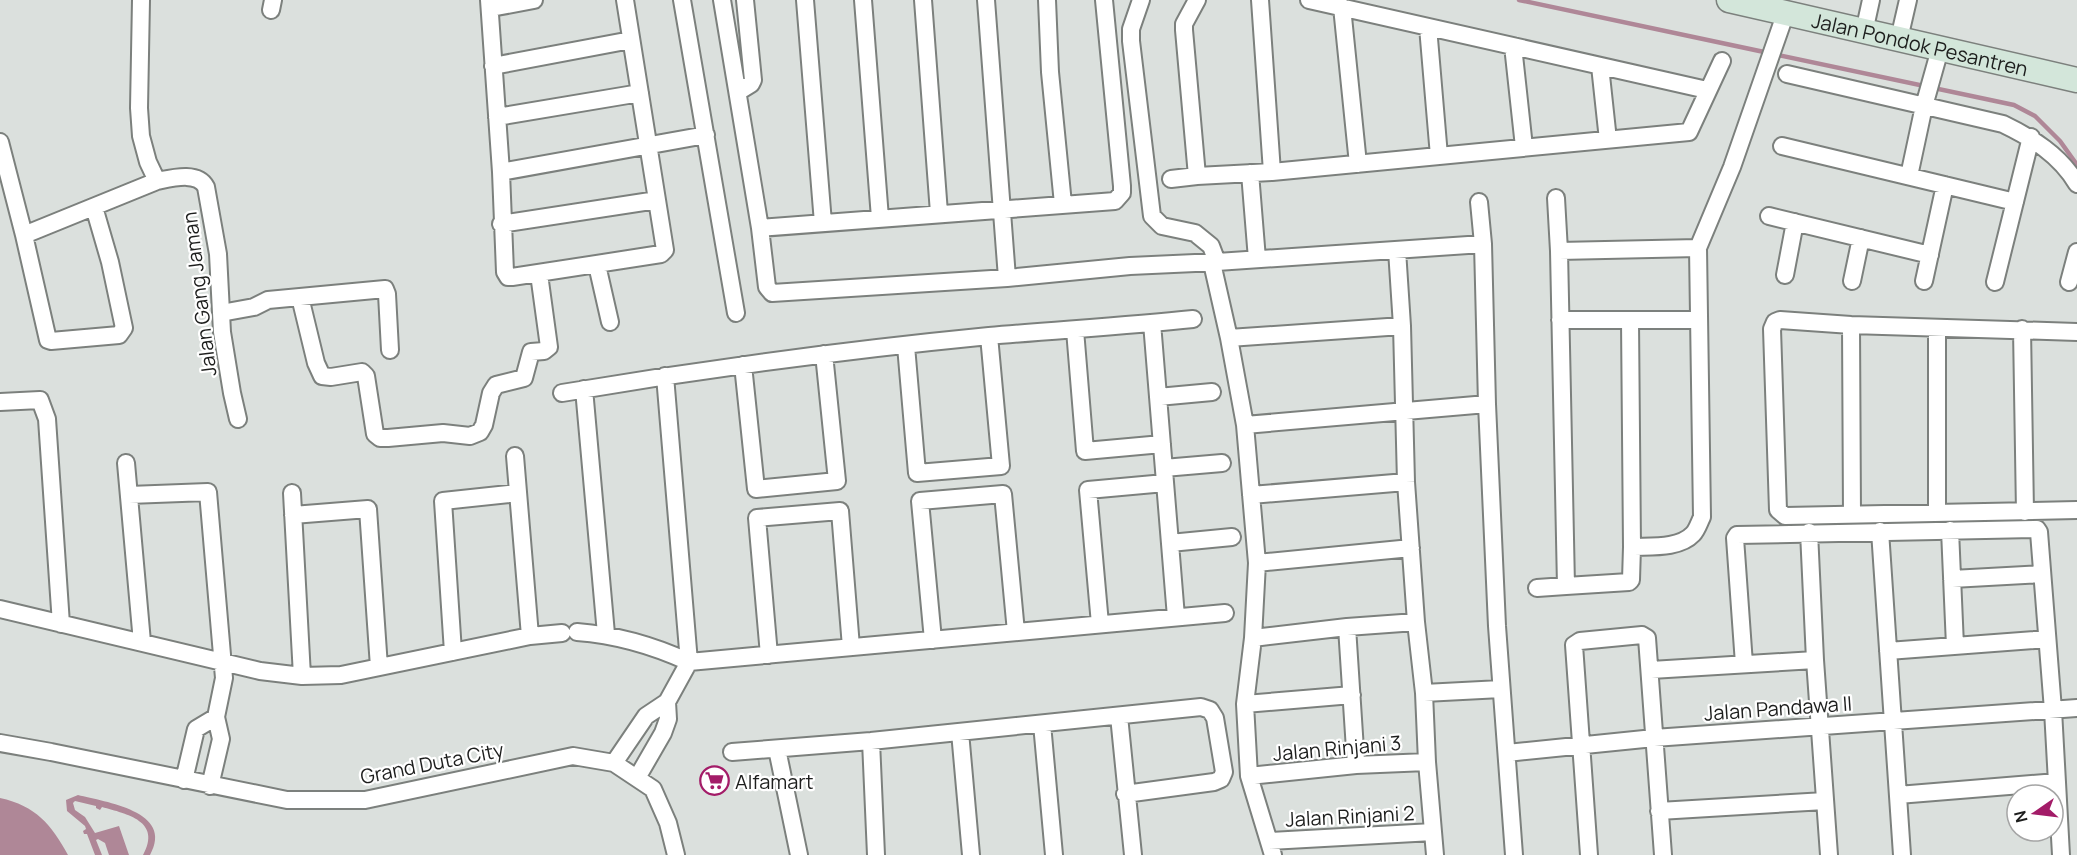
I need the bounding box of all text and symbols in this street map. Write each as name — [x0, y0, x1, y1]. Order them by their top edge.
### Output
street label: Jalan Pondok Pesantren — [1809, 6, 2031, 82]
street label: Jalan Gang Jaman — [176, 210, 222, 378]
street label: Jalan Pandawa II — [1703, 689, 1853, 727]
street label: Jalan Rinjani 3 — [1272, 729, 1402, 767]
street label: Grand Duta City — [358, 736, 506, 790]
supermarket icon: Alfamart — [698, 765, 730, 797]
place label: Alfamart — [735, 768, 814, 795]
north arrow — [2005, 783, 2065, 843]
street label: Jalan Rinjani 2 — [1285, 799, 1415, 833]
text: N — [2008, 808, 2033, 825]

